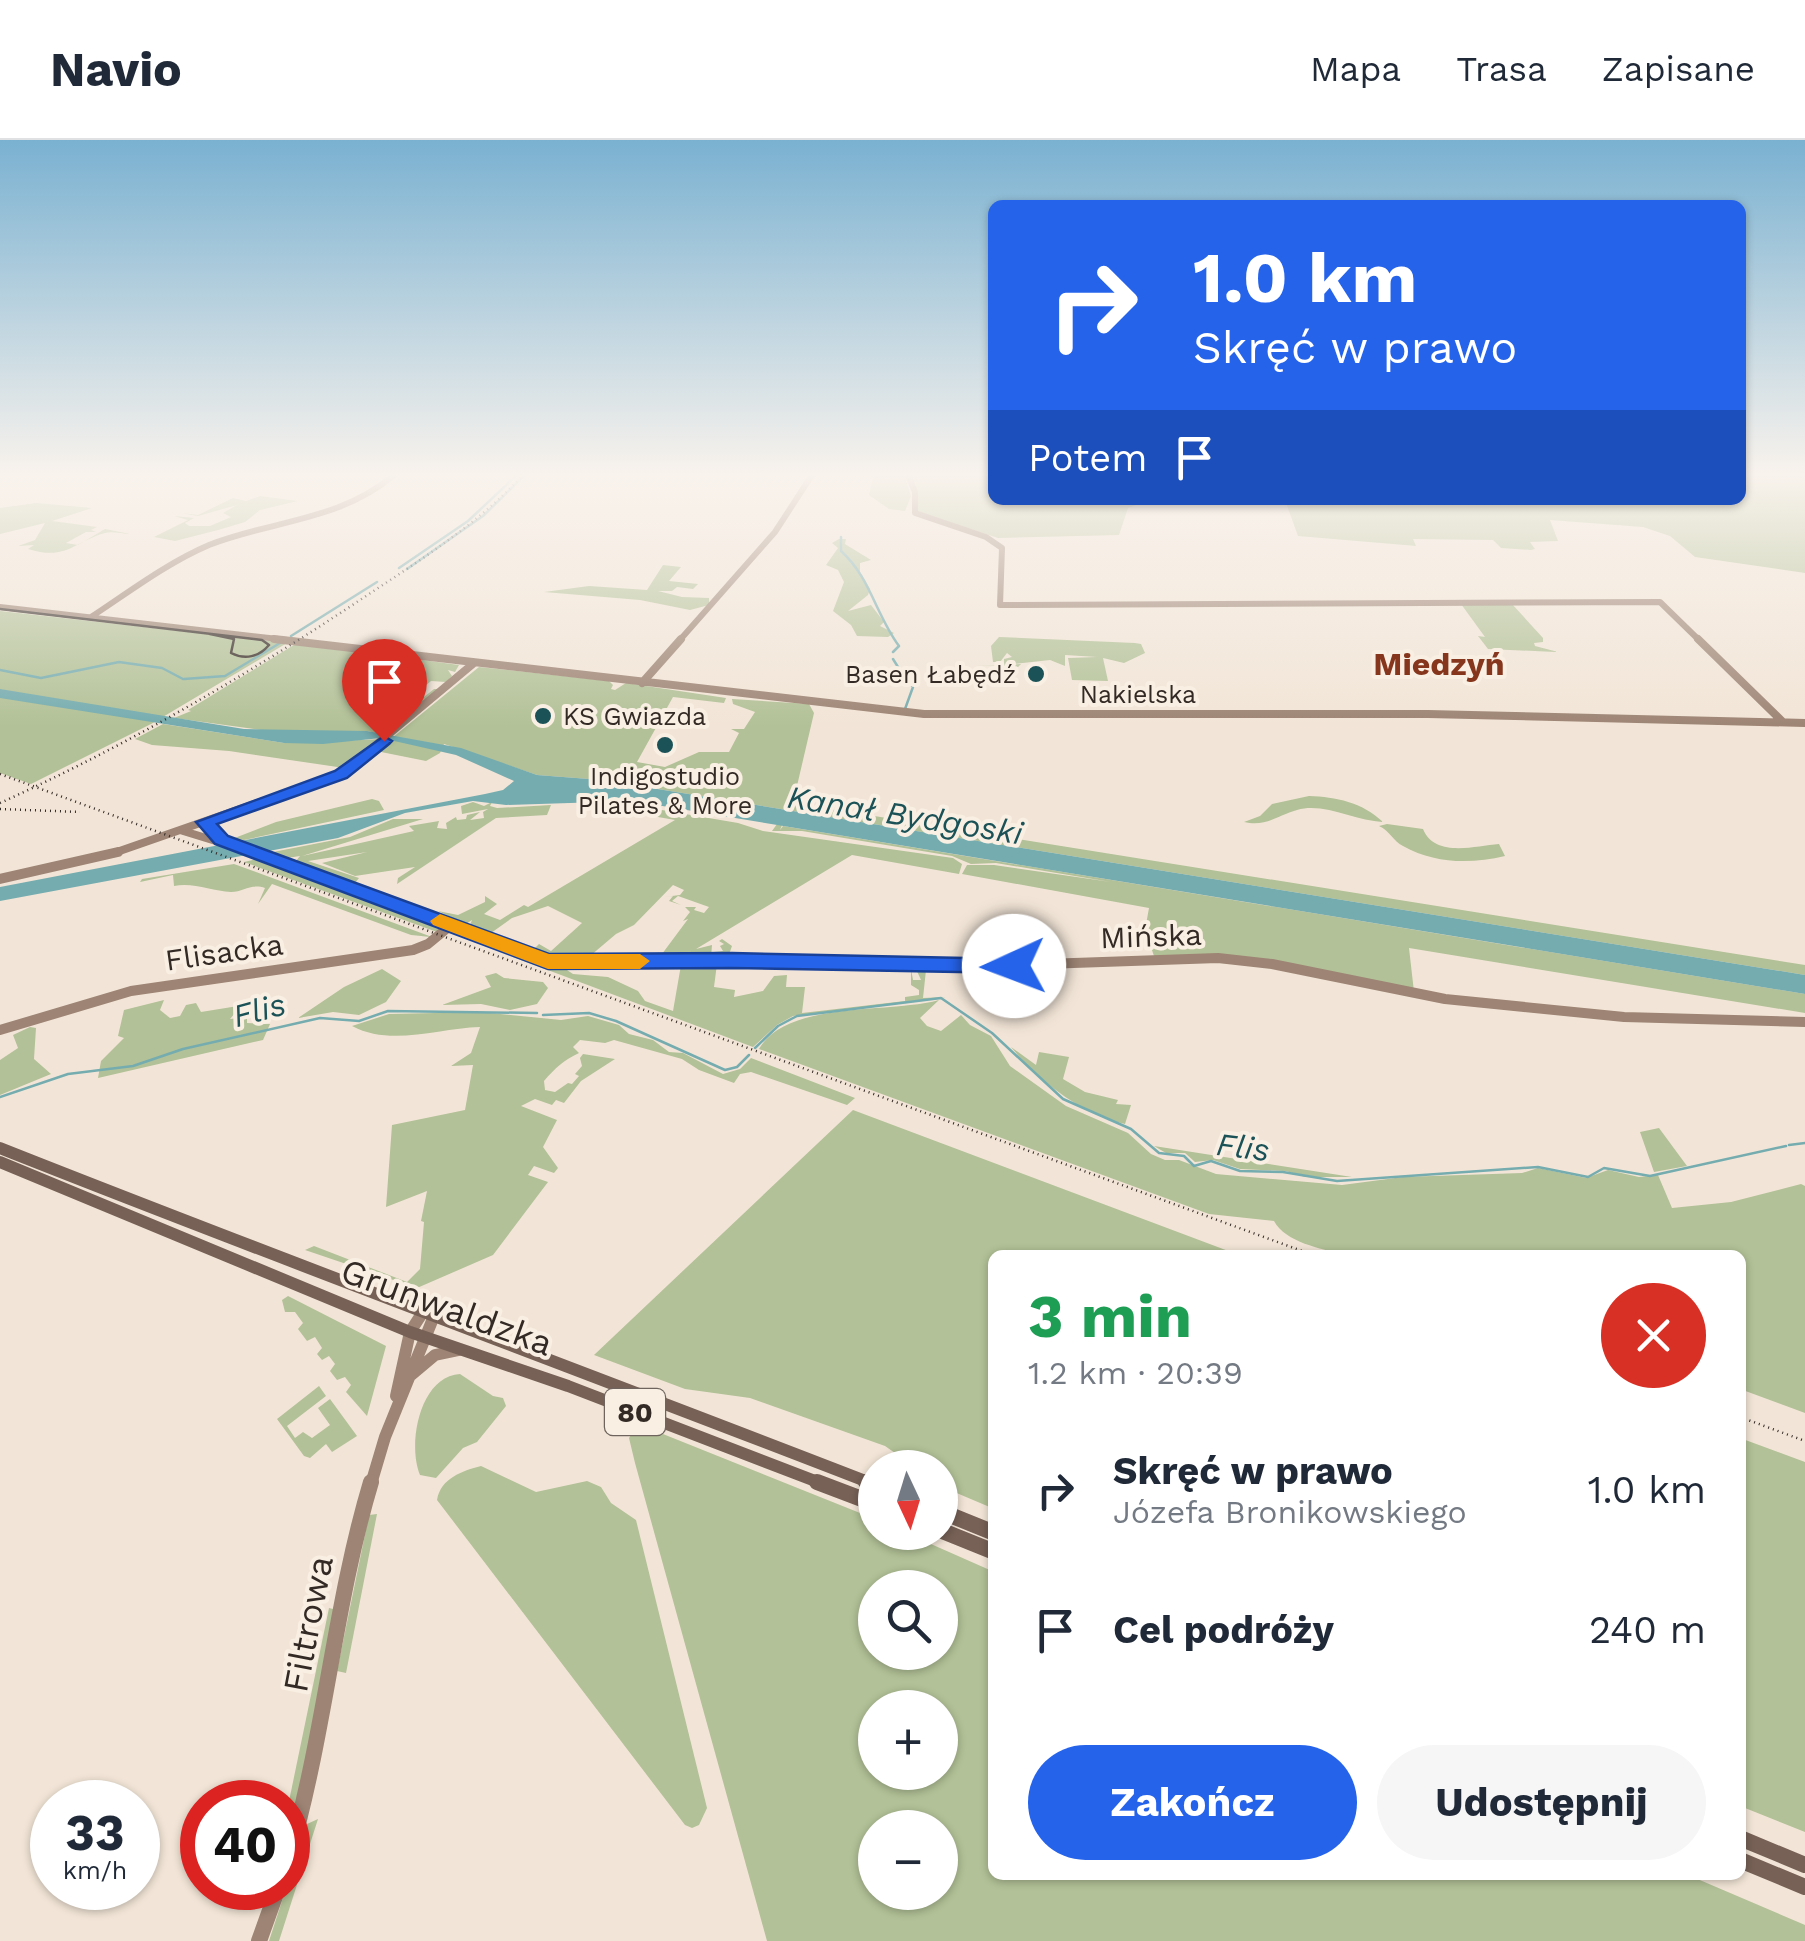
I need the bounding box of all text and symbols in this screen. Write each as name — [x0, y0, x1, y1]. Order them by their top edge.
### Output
text: Navio — [50, 41, 182, 98]
text: Mapa — [1310, 48, 1401, 90]
text: Trasa — [1456, 48, 1547, 90]
text: Zapisane — [1602, 48, 1755, 90]
text: 1.0 km — [1193, 237, 1417, 319]
icon: right — [1028, 240, 1158, 370]
text: Skręć w prawo — [1193, 321, 1517, 374]
icon: arrive — [1167, 430, 1222, 485]
text: Potem — [1028, 436, 1147, 480]
pin — [342, 639, 427, 742]
district label: Miedzyń — [1373, 645, 1505, 683]
icon: arrive — [357, 654, 412, 709]
place label: Basen Łabędź — [845, 660, 1016, 689]
marker: Basen Łabędź — [1025, 663, 1047, 685]
street label: Nakielska — [1080, 680, 1196, 709]
place label: KS Gwiazda — [563, 702, 706, 731]
marker: KS Gwiazda — [532, 705, 554, 727]
marker: Indigostudio Pilates & More — [654, 734, 676, 756]
place label: Indigostudio Pilates & More — [578, 762, 752, 820]
water label: Kanał Bydgoski — [785, 778, 1026, 852]
position arrow — [962, 914, 1066, 1018]
street label: Mińska — [1100, 917, 1202, 955]
street label: Flisacka — [163, 926, 285, 978]
water label: Flis — [228, 985, 290, 1035]
water label: Flis — [1214, 1125, 1272, 1169]
street label: Grunwaldzka — [336, 1249, 558, 1365]
text: 3 min — [1028, 1281, 1192, 1352]
button: close — [1601, 1283, 1706, 1388]
text: 1.2 km · 20:39 — [1028, 1354, 1243, 1392]
road number: 80 — [605, 1389, 665, 1435]
text: Skręć w prawo — [1113, 1449, 1393, 1493]
north arrow — [858, 1450, 958, 1550]
map controls — [858, 1450, 958, 1910]
icon: right — [1028, 1463, 1083, 1518]
text: 1.0 km — [1588, 1468, 1706, 1512]
text: Józefa Bronikowskiego — [1113, 1493, 1467, 1531]
street label: Filtrowa — [274, 1552, 342, 1696]
button: search — [858, 1570, 958, 1670]
icon: arrive — [1028, 1603, 1083, 1658]
text: Cel podróży — [1113, 1608, 1334, 1652]
text: 240 m — [1589, 1608, 1706, 1652]
button: + — [858, 1690, 958, 1790]
button: Zakończ — [1028, 1745, 1357, 1860]
button: Udostępnij — [1377, 1745, 1706, 1860]
speed limit sign: 40 — [180, 1780, 310, 1910]
text: 33 — [65, 1803, 125, 1862]
button: − — [858, 1810, 958, 1910]
text: km/h — [63, 1856, 127, 1885]

